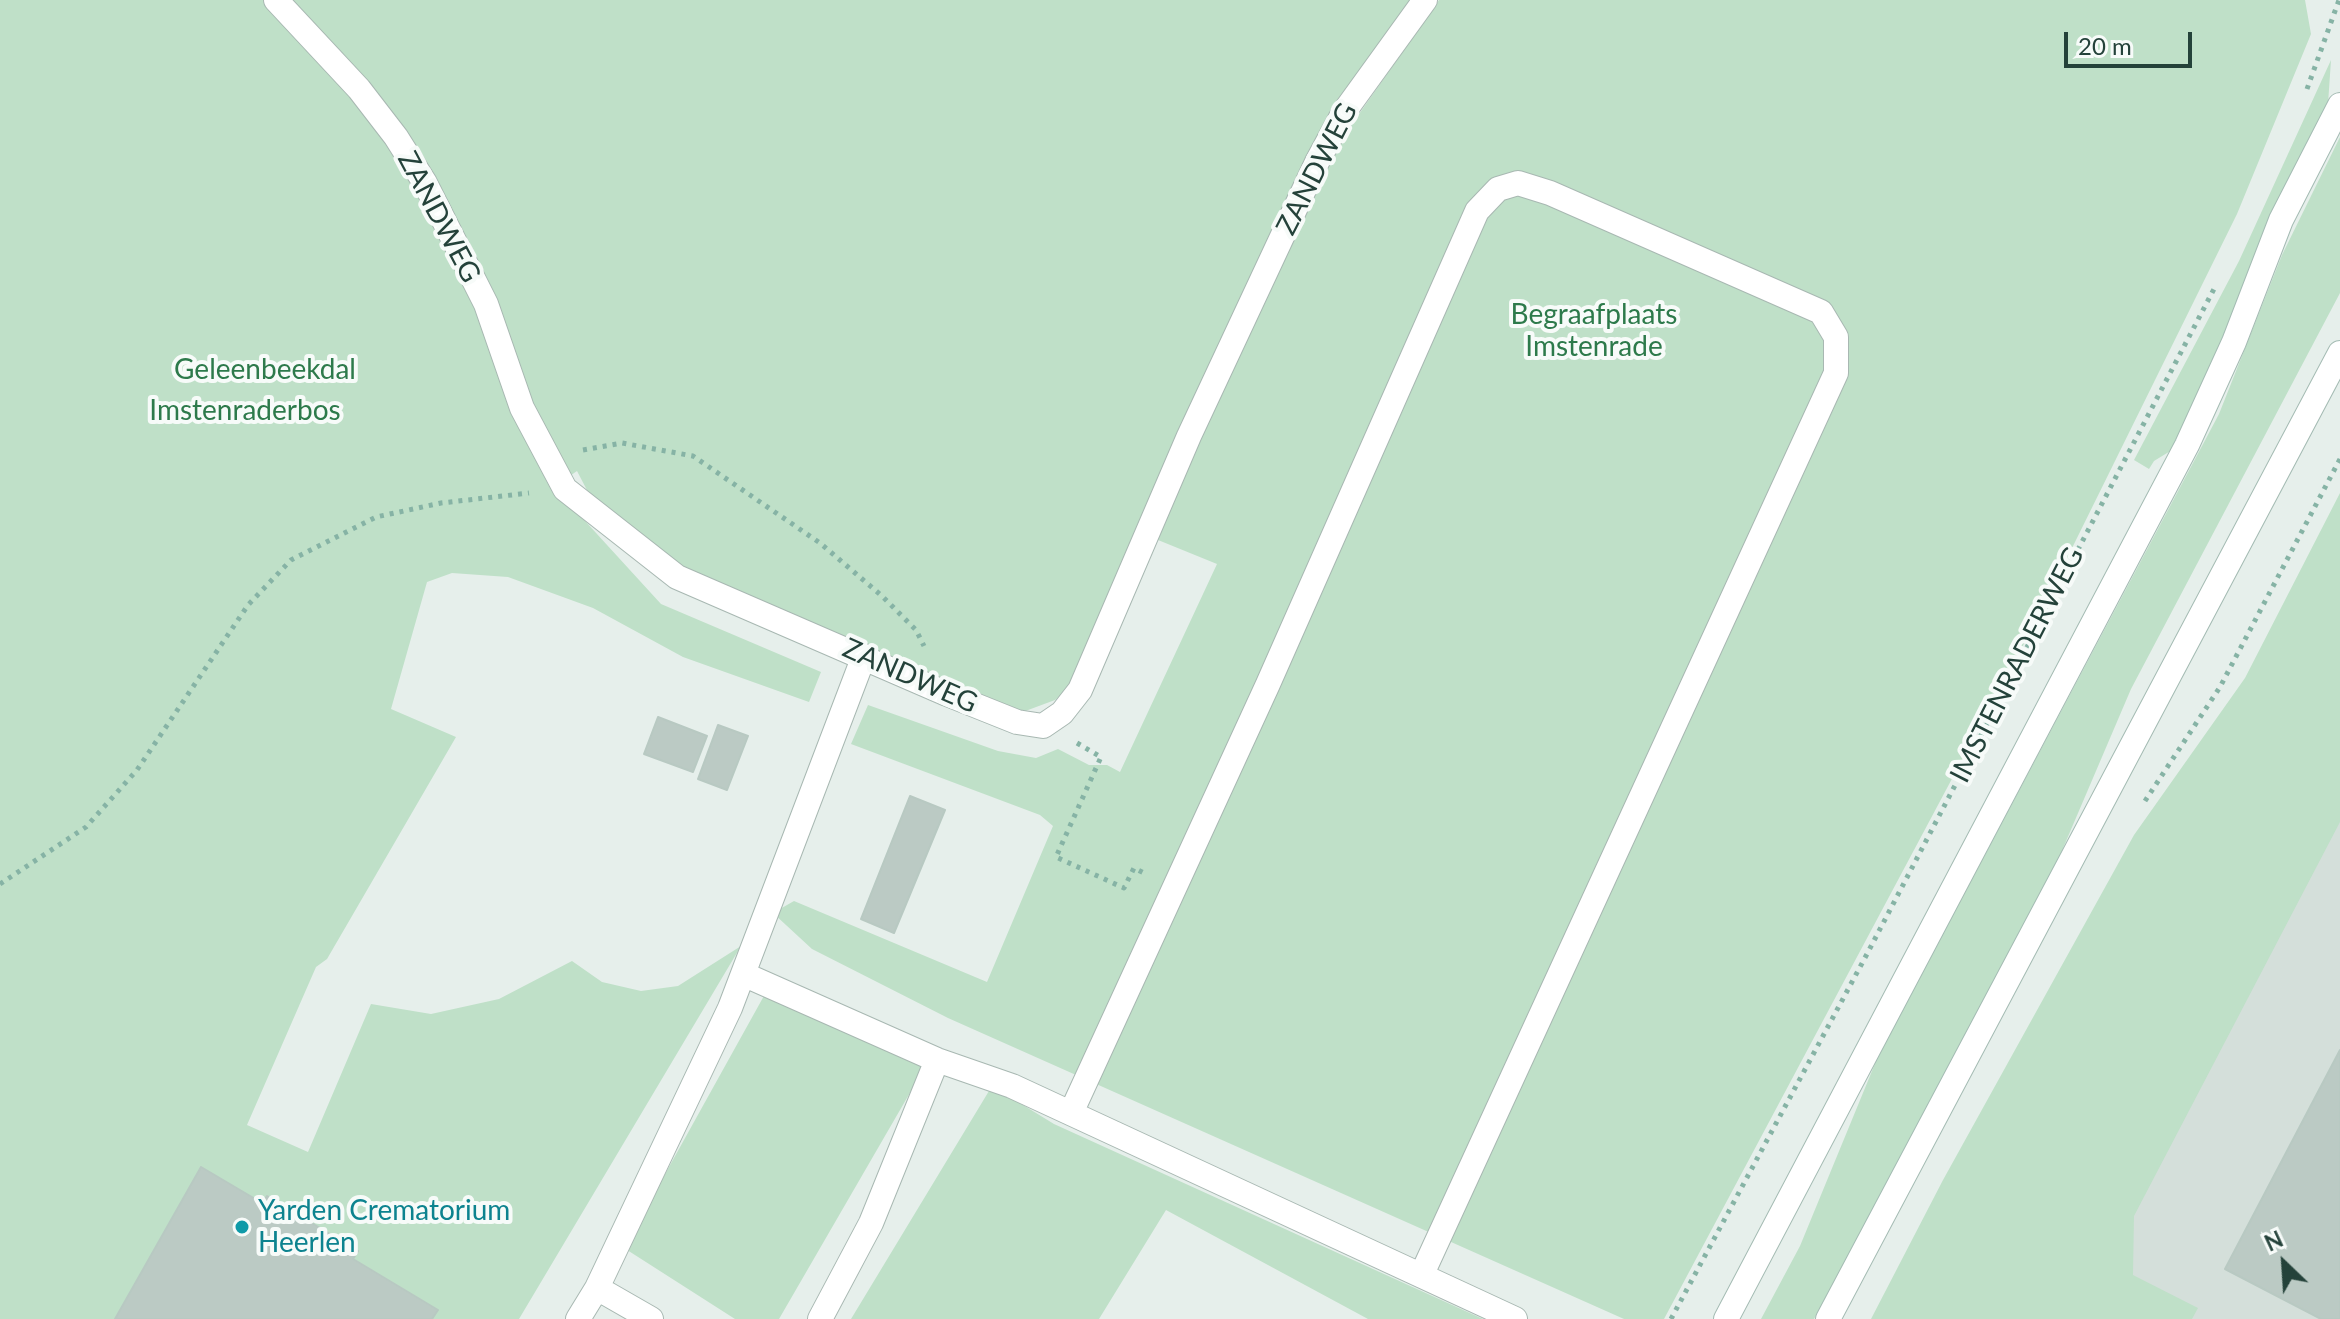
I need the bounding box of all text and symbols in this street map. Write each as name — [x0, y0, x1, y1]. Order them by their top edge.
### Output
scale bar — [2068, 16, 2196, 66]
text: 20 m — [2078, 31, 2132, 60]
street label: ZANDWEG — [1269, 97, 1365, 241]
street label: ZANDWEG — [391, 146, 487, 288]
park label: Begraafplaats Imstenrade — [1511, 298, 1677, 364]
park label: Geleenbeekdal — [174, 353, 356, 387]
park label: Imstenraderbos — [149, 394, 341, 428]
street label: IMSTENRADERWEG — [1943, 542, 2091, 788]
street label: ZANDWEG — [838, 631, 982, 721]
place label: Yarden Crematorium Heerlen — [258, 1194, 510, 1260]
marker: Yarden Crematorium Heerlen — [233, 1218, 251, 1236]
north arrow — [2244, 1223, 2324, 1303]
text: N — [2260, 1225, 2287, 1257]

